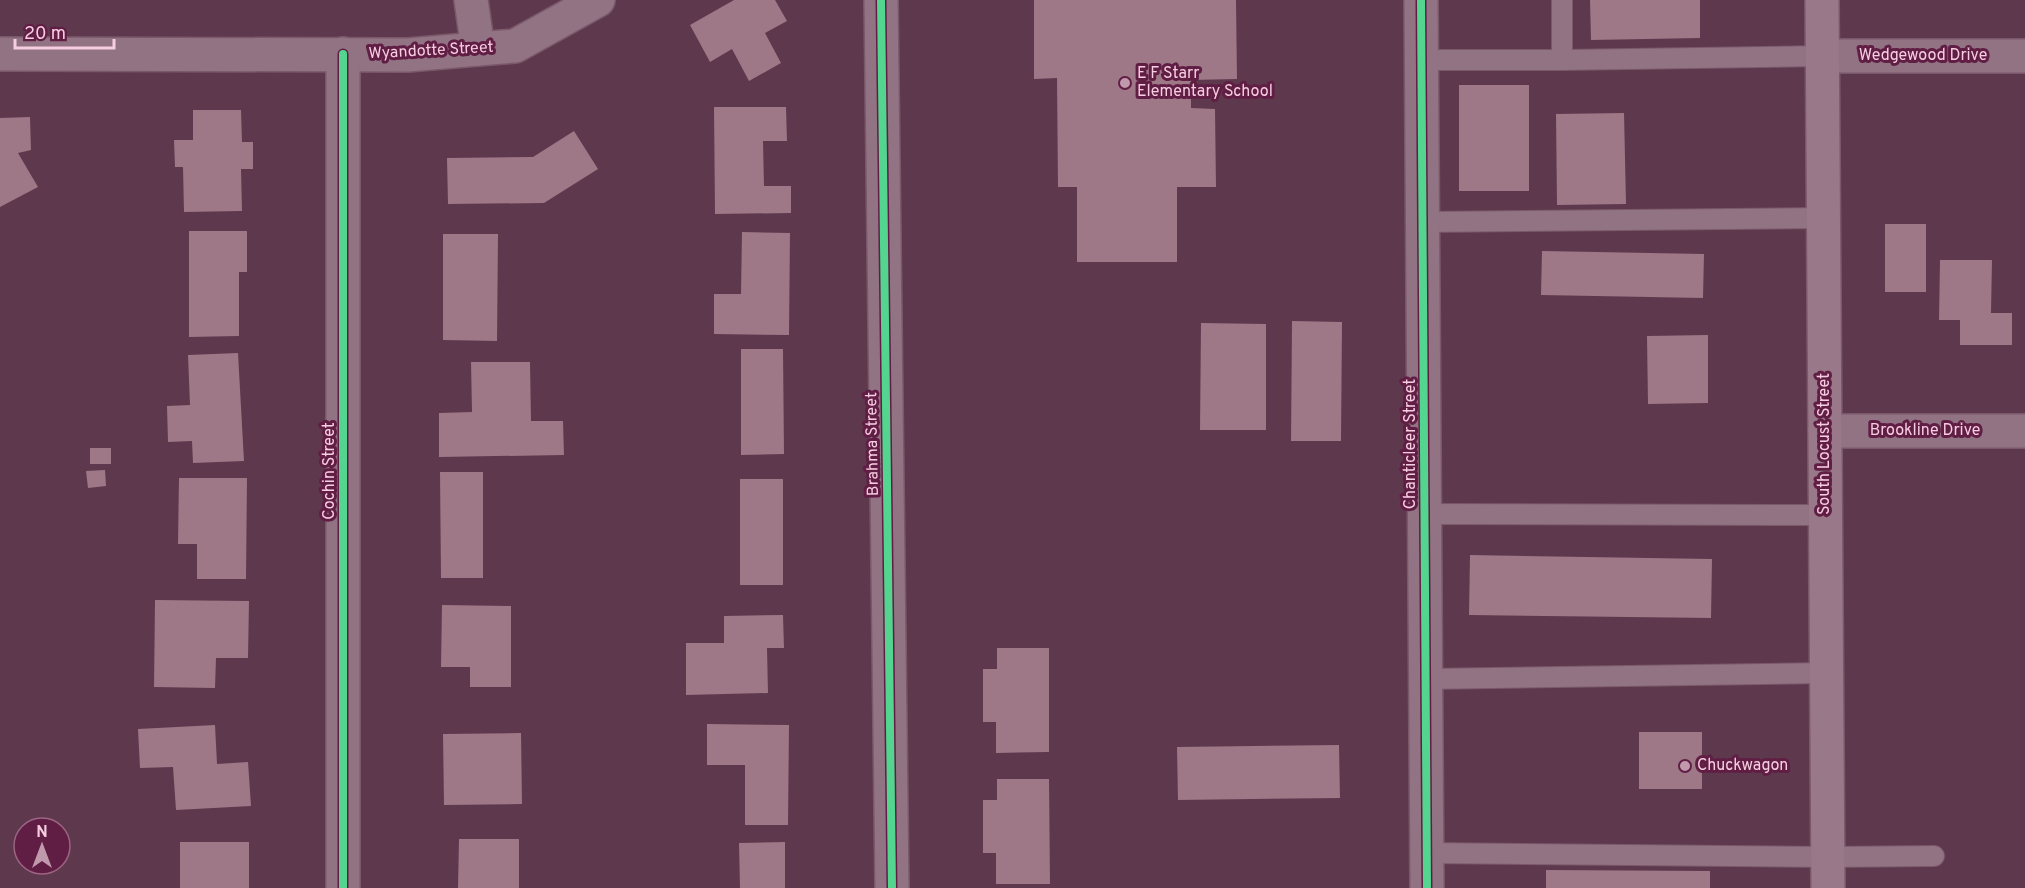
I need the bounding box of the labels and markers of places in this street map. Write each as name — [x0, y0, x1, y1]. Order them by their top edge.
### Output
place label: E F Starr Elementary School — [1137, 64, 1273, 102]
marker: E F Starr Elementary School — [1118, 76, 1132, 90]
place label: Chuckwagon — [1697, 756, 1788, 776]
marker: Chuckwagon — [1678, 759, 1692, 773]

